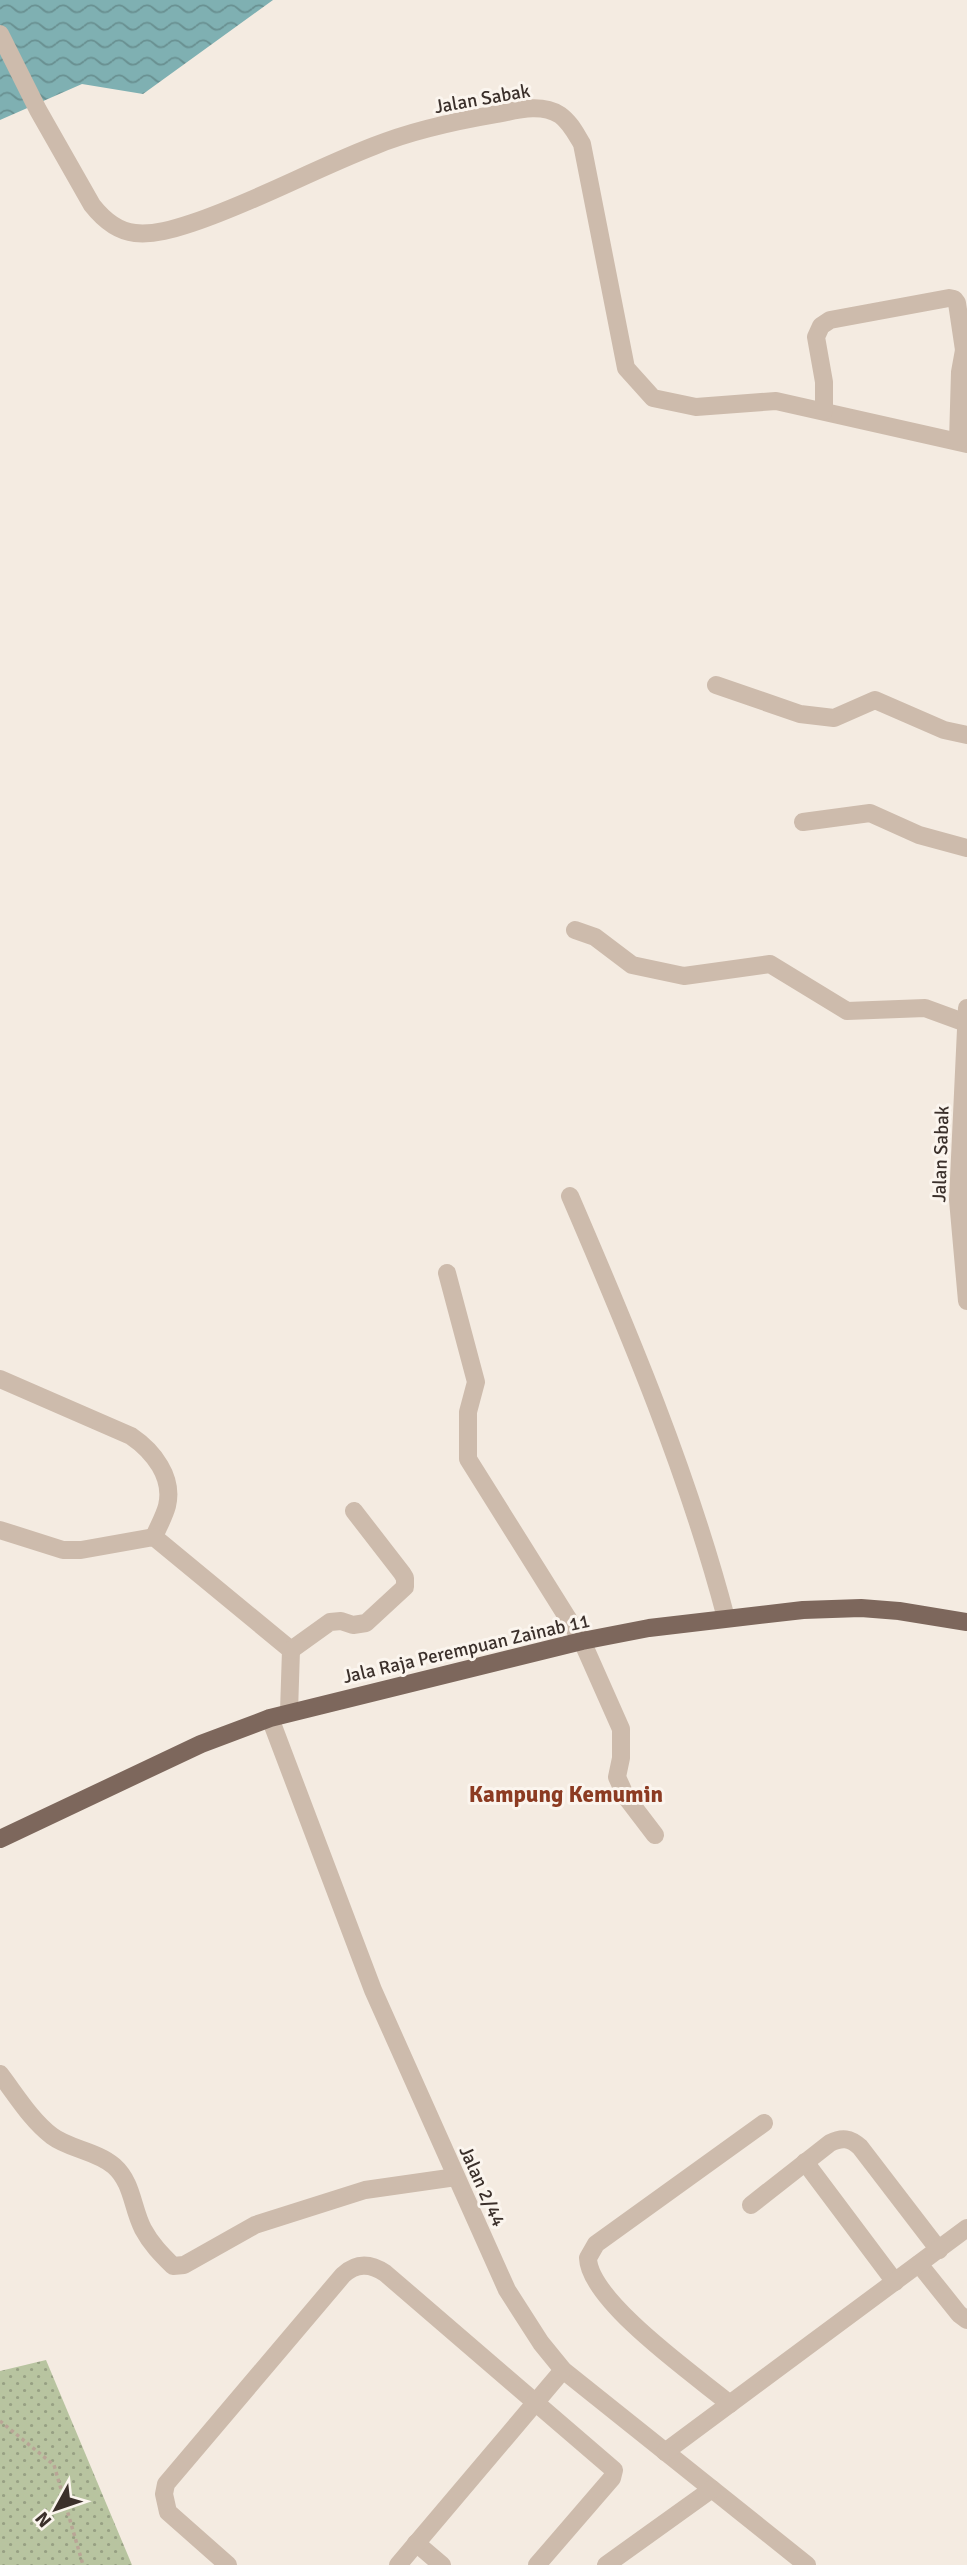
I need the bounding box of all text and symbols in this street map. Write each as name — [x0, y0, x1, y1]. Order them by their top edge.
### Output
street label: Jalan Sabak — [432, 79, 532, 119]
street label: Jalan Sabak — [927, 1105, 955, 1203]
street label: Jala Raja Perempuan Zainab 11 — [340, 1609, 592, 1689]
district label: Kampung Kemumin — [469, 1780, 663, 1809]
street label: Jalan 2/44 — [454, 2142, 511, 2231]
north arrow — [21, 2474, 91, 2544]
text: N — [30, 2507, 57, 2532]

